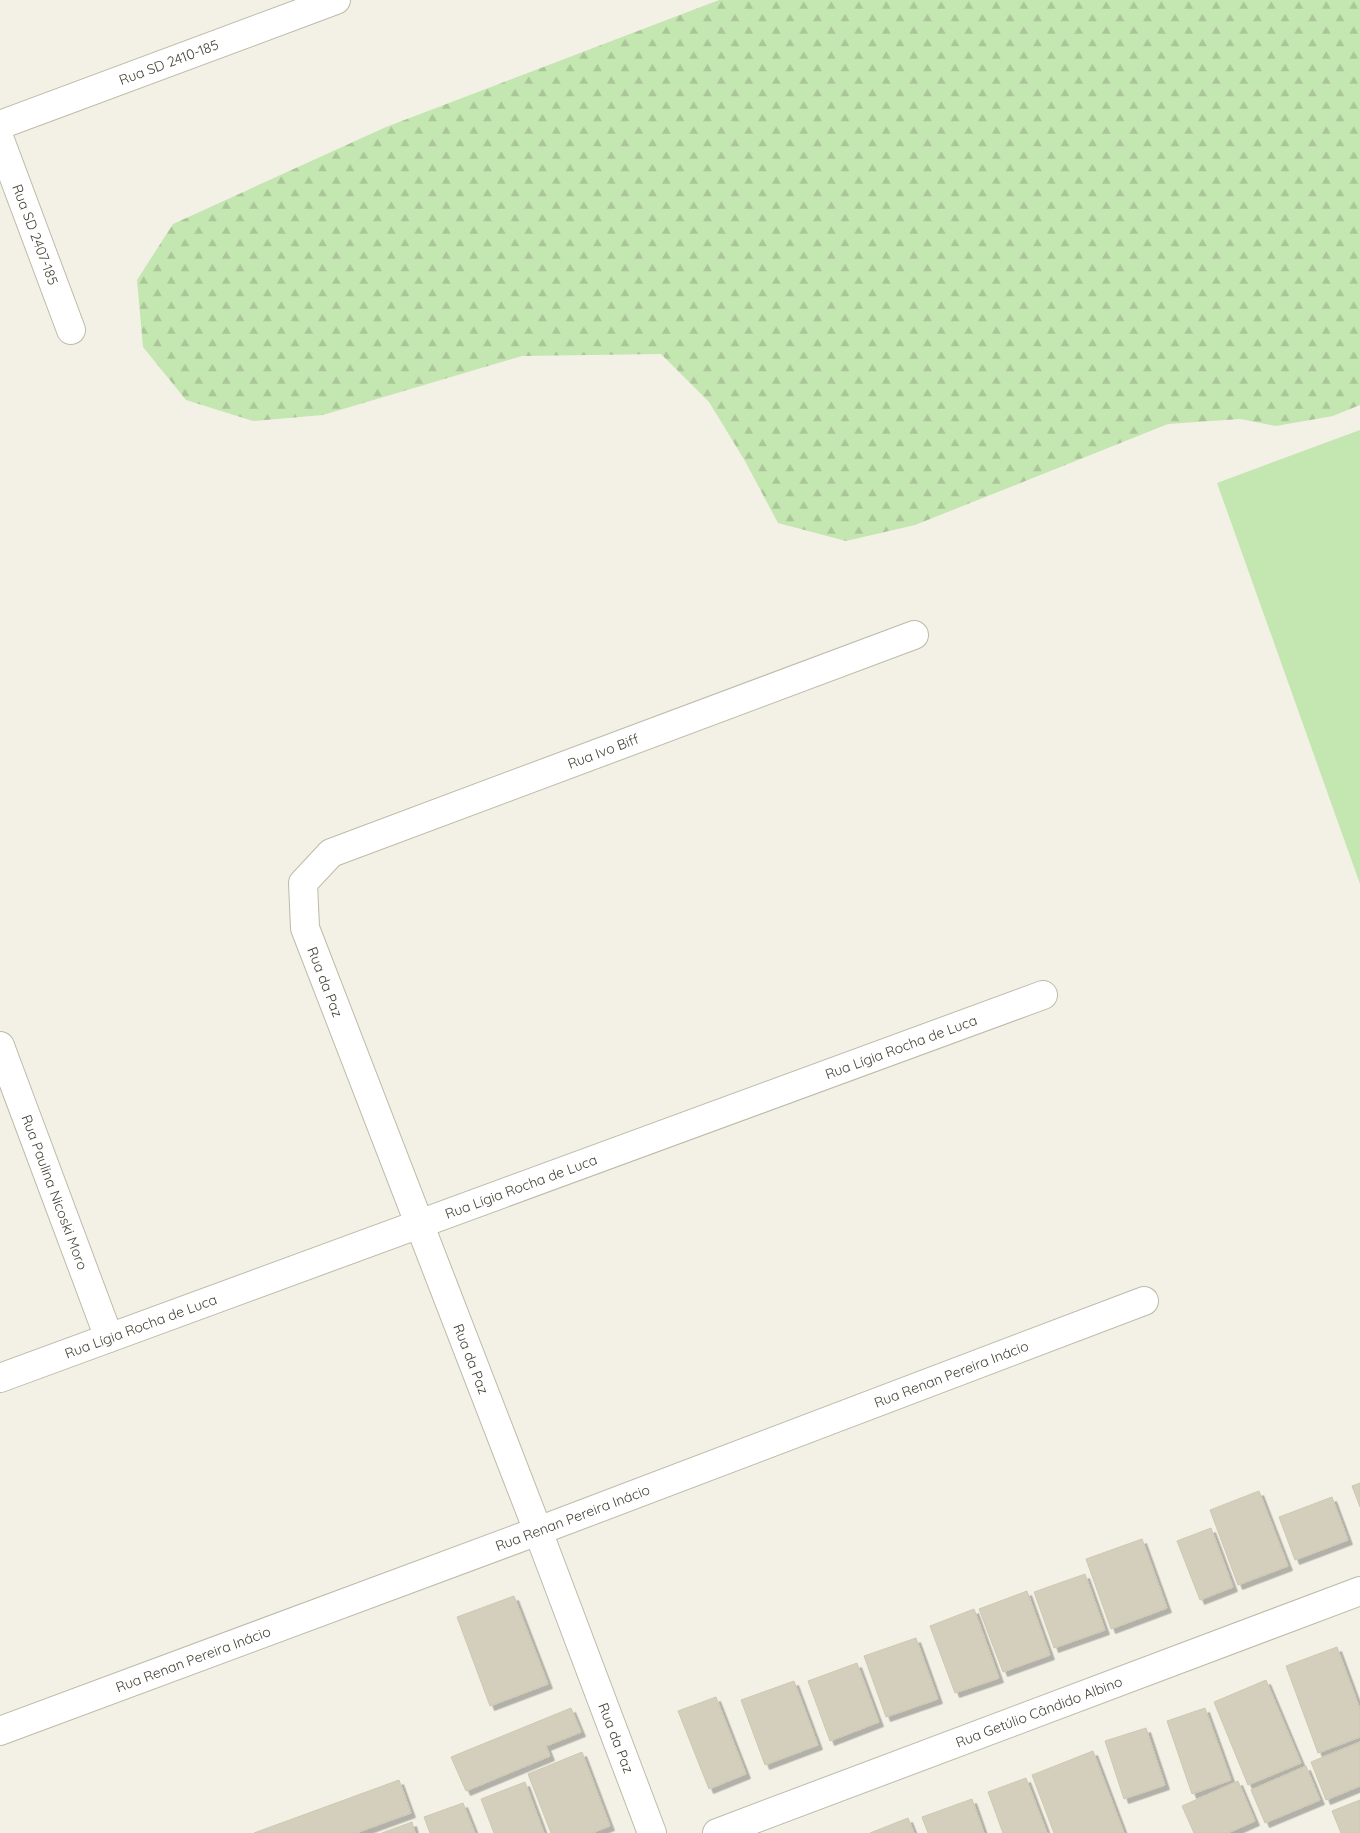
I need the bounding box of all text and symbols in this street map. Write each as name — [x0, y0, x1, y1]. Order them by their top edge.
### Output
street label: Rua SD 2410-185 — [116, 36, 221, 89]
street label: Rua SD 2407-185 — [8, 182, 62, 287]
street label: Rua Ivo Biff — [565, 730, 641, 773]
street label: Rua da Paz — [303, 944, 347, 1020]
street label: Rua Lígia Rocha de Luca — [823, 1011, 980, 1083]
street label: Rua Paulina Nicoski Moro — [17, 1112, 92, 1272]
street label: Rua Lígia Rocha de Luca — [442, 1151, 600, 1223]
street label: Rua Lígia Rocha de Luca — [62, 1290, 219, 1362]
street label: Rua da Paz — [449, 1321, 493, 1397]
street label: Rua Renan Pereira Inácio — [872, 1337, 1031, 1412]
street label: Rua Renan Pereira Inácio — [493, 1480, 652, 1555]
street label: Rua Renan Pereira Inácio — [113, 1622, 273, 1696]
street label: Rua Getúlio Cândido Albino — [953, 1672, 1125, 1751]
street label: Rua da Paz — [594, 1700, 638, 1776]

